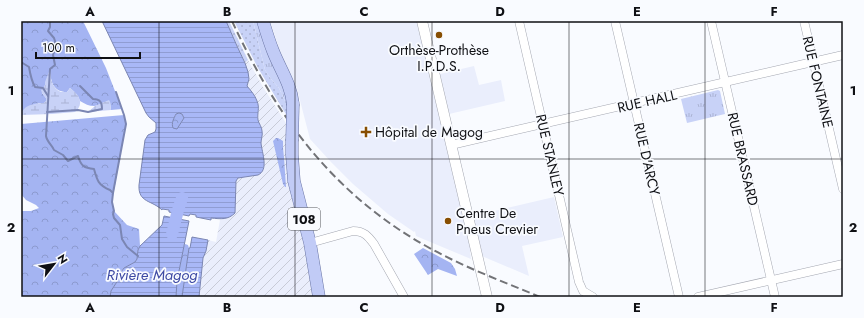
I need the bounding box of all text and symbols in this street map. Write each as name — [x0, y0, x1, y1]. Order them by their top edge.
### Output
text: A — [84, 2, 95, 21]
text: B — [223, 2, 232, 21]
text: C — [359, 2, 369, 21]
text: D — [495, 2, 505, 21]
text: E — [633, 2, 641, 21]
text: F — [770, 2, 778, 21]
marker: Orthèse-Prothèse I.P.D.S. — [434, 30, 444, 40]
scale bar — [36, 34, 140, 60]
street label: RUE FONTAINE — [798, 34, 838, 130]
text: 100 m — [42, 39, 75, 57]
place label: Orthèse-Prothèse I.P.D.S. — [389, 40, 489, 76]
text: 1 — [8, 81, 14, 100]
text: 1 — [850, 81, 856, 100]
street label: RUE HALL — [615, 84, 679, 118]
street label: RUE BRASSARD — [723, 110, 763, 208]
street label: RUE STANLEY — [531, 112, 569, 198]
street label: RUE D'ARCY — [629, 121, 665, 197]
place label: Hôpital de Magog — [375, 122, 483, 142]
marker: Hôpital de Magog — [360, 126, 372, 138]
place label: Centre De Pneus Crevier — [456, 203, 538, 239]
road number: 108 — [288, 208, 320, 230]
marker: Centre De Pneus Crevier — [443, 216, 453, 226]
text: 2 — [7, 218, 15, 237]
text: 2 — [849, 218, 857, 237]
north arrow — [34, 244, 74, 284]
text: N — [53, 251, 72, 267]
water label: Rivière Magog — [106, 264, 198, 286]
text: A — [84, 298, 95, 317]
text: B — [223, 298, 232, 317]
text: C — [359, 298, 369, 317]
text: D — [495, 298, 505, 317]
text: E — [633, 298, 641, 317]
text: F — [770, 298, 778, 317]

